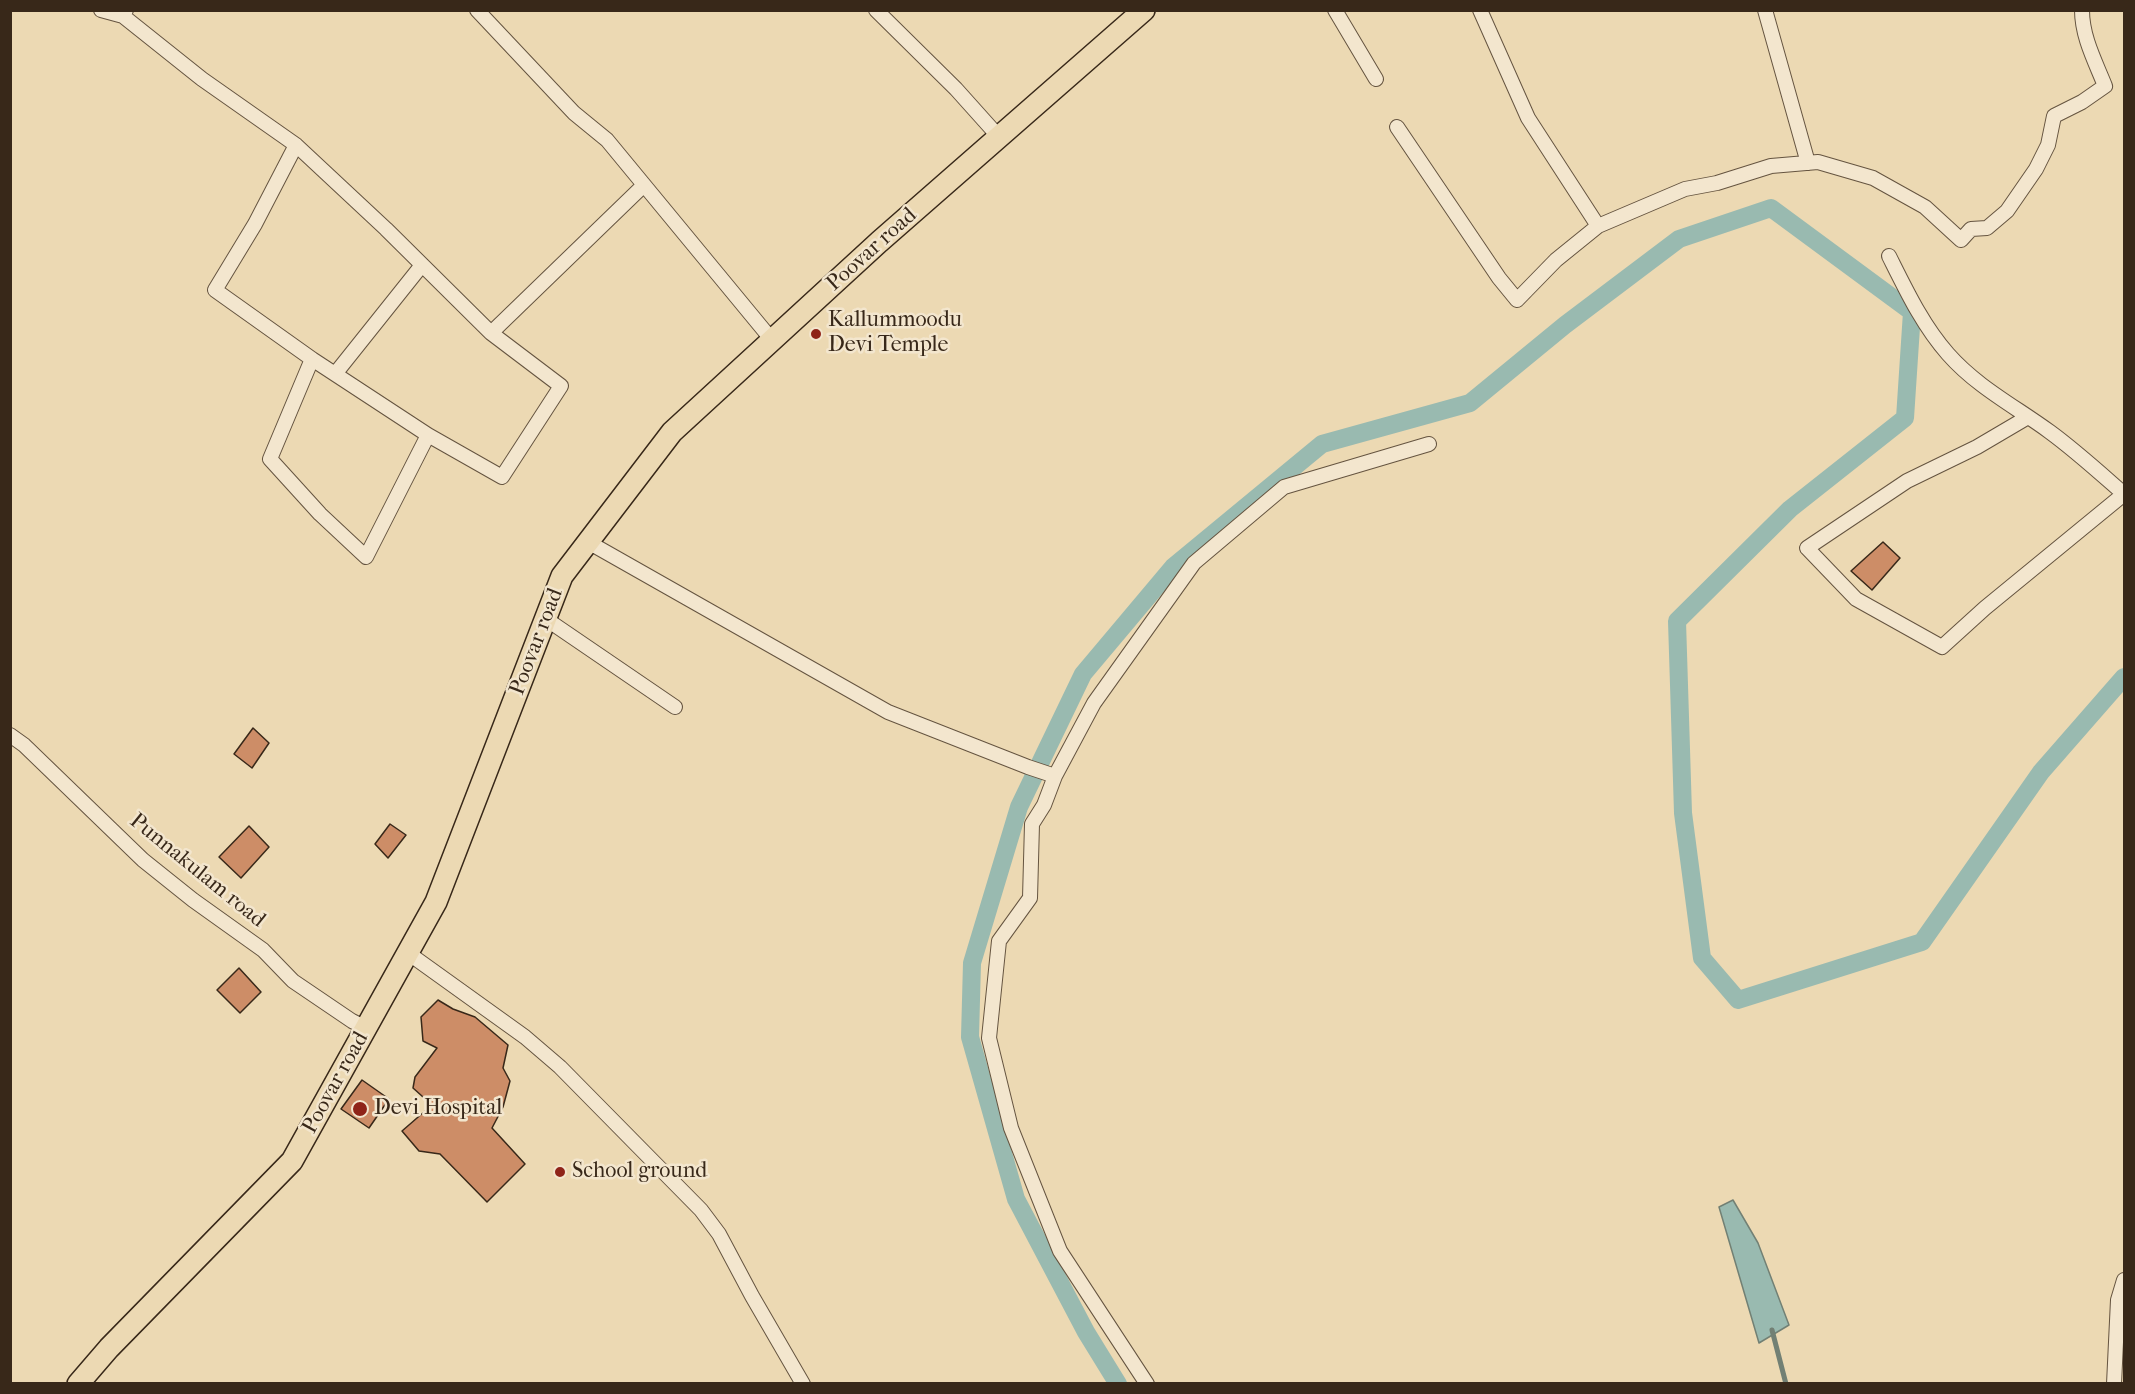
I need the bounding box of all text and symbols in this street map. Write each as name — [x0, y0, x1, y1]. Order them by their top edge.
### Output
street label: Poovar road — [821, 203, 923, 297]
place label: Kallummoodu Devi Temple — [828, 308, 962, 360]
marker: Kallummoodu Devi Temple — [809, 327, 823, 341]
street label: Poovar road — [505, 585, 569, 699]
street label: Punnakulam road — [124, 808, 270, 934]
street label: Poovar road — [297, 1028, 375, 1138]
place label: Devi Hospital — [374, 1096, 502, 1122]
marker: Devi Hospital — [351, 1100, 369, 1118]
place label: School ground — [572, 1159, 707, 1185]
marker: School ground — [553, 1165, 567, 1179]

